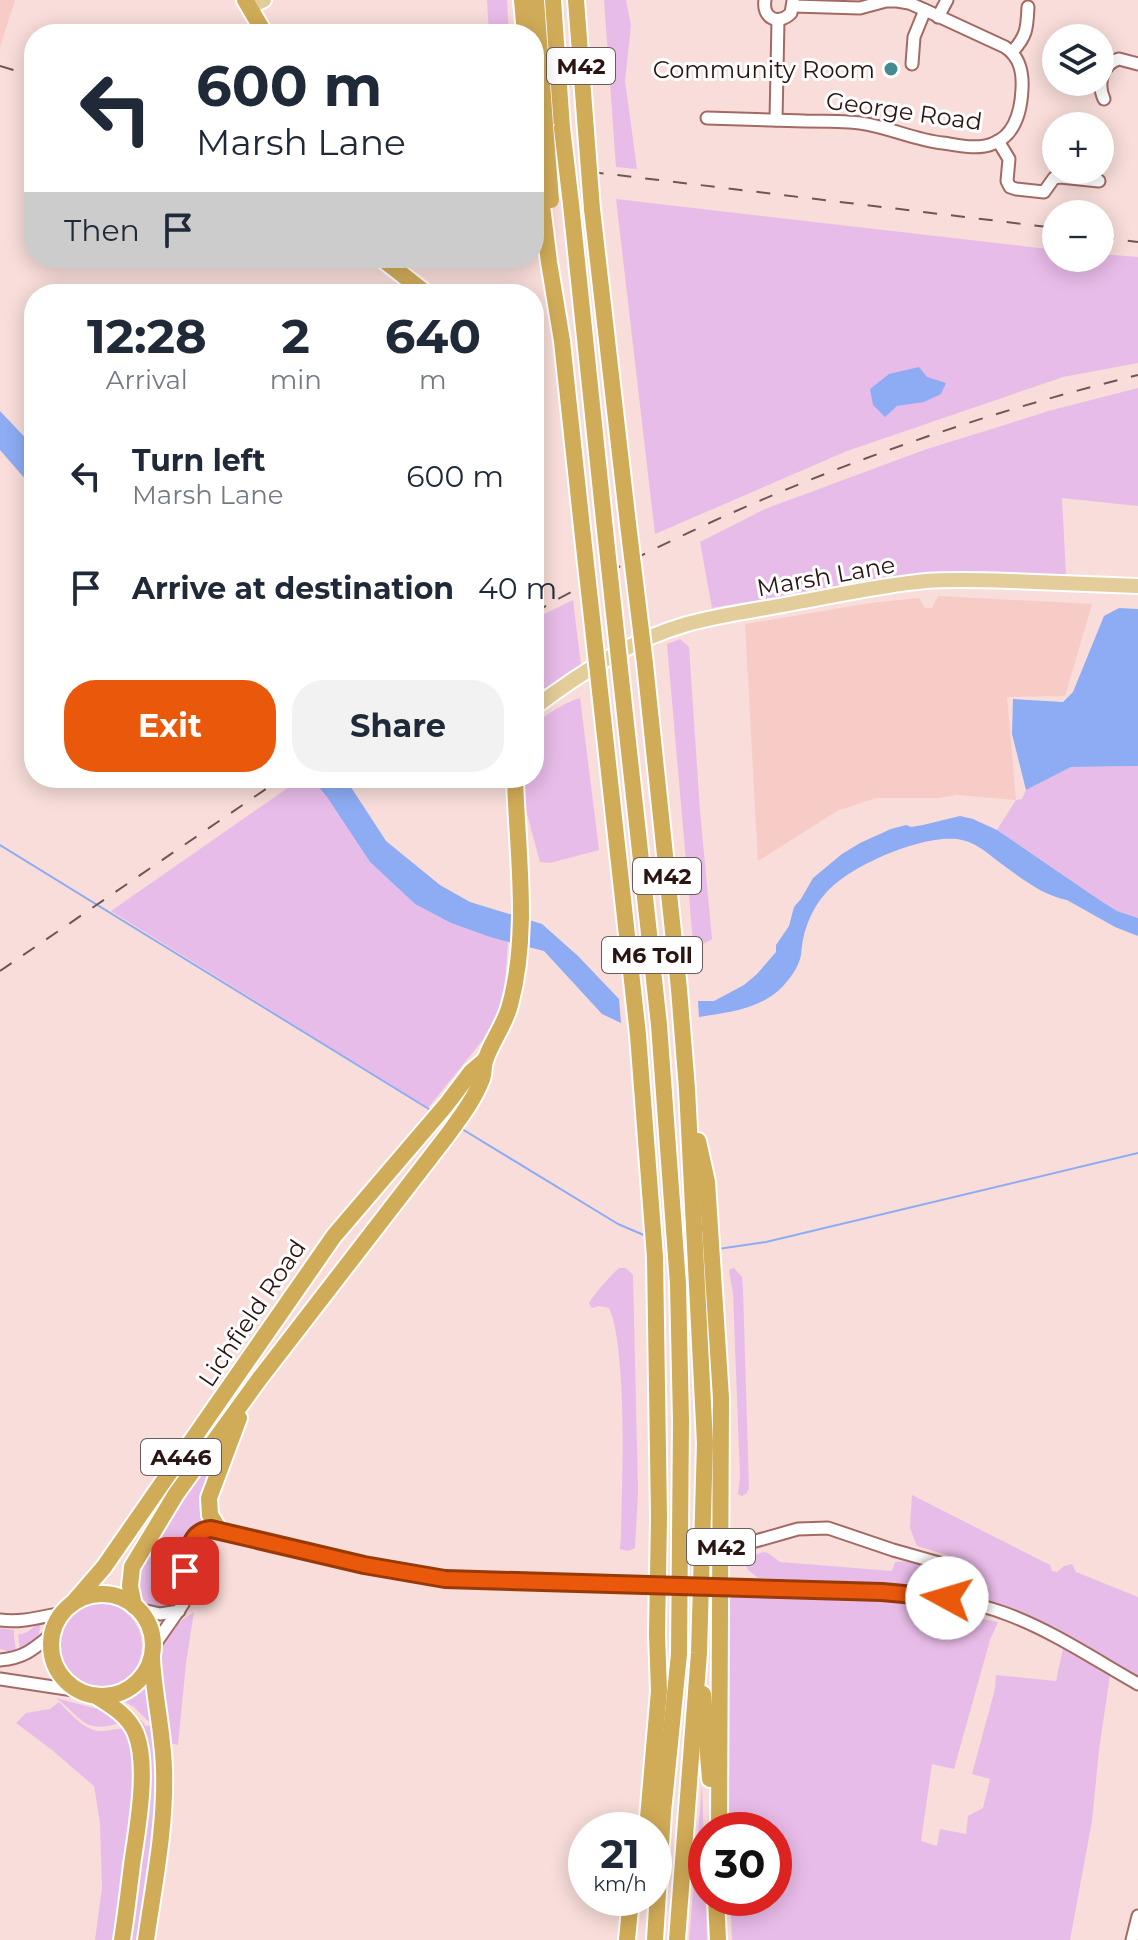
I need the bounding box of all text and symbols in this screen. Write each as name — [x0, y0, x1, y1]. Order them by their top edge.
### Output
map controls — [1042, 24, 1114, 272]
button: layers — [1042, 24, 1114, 96]
road number: M42 — [547, 48, 615, 84]
text: 600 m — [196, 52, 382, 120]
place label: Community Room — [653, 55, 875, 84]
icon: left — [64, 56, 168, 160]
marker: Community Room — [882, 60, 900, 78]
street label: George Road — [824, 86, 984, 136]
button: + — [1042, 112, 1114, 184]
text: Marsh Lane — [196, 120, 406, 164]
button: − — [1042, 200, 1114, 272]
icon: arrive — [156, 208, 200, 252]
text: Then — [64, 212, 140, 249]
text: 12:28 — [87, 307, 207, 365]
text: 2 — [282, 307, 310, 365]
text: 640 — [385, 307, 481, 365]
text: Arrival — [106, 364, 188, 396]
text: min — [270, 364, 322, 396]
text: m — [419, 364, 447, 396]
text: Turn left — [132, 442, 265, 479]
icon: left — [64, 454, 108, 498]
text: 600 m — [406, 458, 504, 495]
text: Marsh Lane — [132, 479, 284, 511]
street label: Marsh Lane — [755, 550, 897, 602]
icon: arrive — [64, 566, 108, 610]
text: Arrive at destination — [132, 570, 454, 607]
text: 40 m — [478, 570, 557, 607]
button: Exit — [64, 680, 276, 772]
button: Share — [292, 680, 504, 772]
road number: M42 — [633, 858, 701, 894]
road number: M6 Toll — [602, 937, 702, 973]
street label: Lichfield Road — [192, 1234, 312, 1392]
road number: A446 — [141, 1439, 221, 1475]
road number: M42 — [687, 1529, 755, 1565]
pin — [151, 1537, 219, 1605]
icon: arrive — [163, 1549, 207, 1593]
position arrow — [905, 1556, 989, 1640]
speed limit sign: 30 — [688, 1812, 792, 1916]
text: 21 — [600, 1829, 640, 1878]
text: km/h — [593, 1872, 647, 1896]

